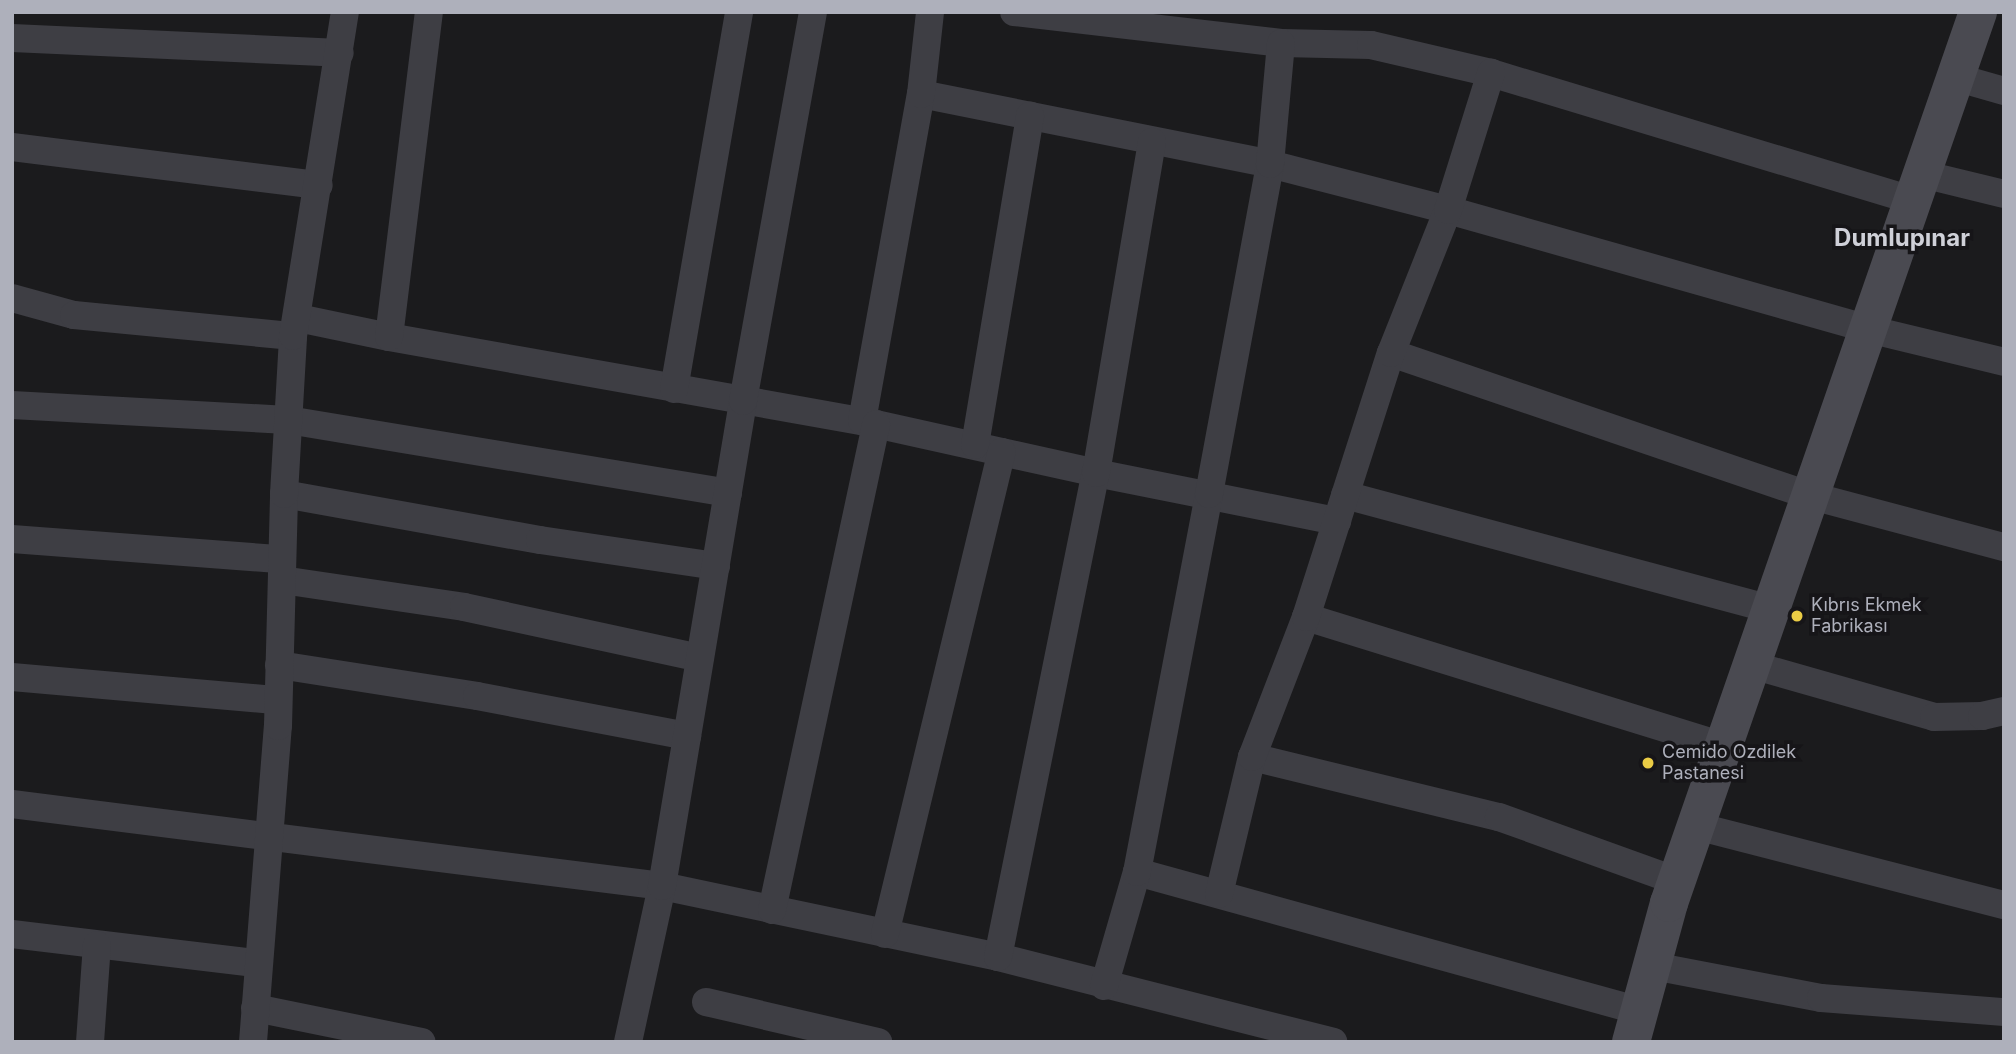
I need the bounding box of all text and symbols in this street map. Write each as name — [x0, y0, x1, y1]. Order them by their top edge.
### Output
district label: Dumlupınar — [1834, 224, 1970, 252]
place label: Kıbrıs Ekmek Fabrikası — [1811, 595, 1922, 638]
marker: Kıbrıs Ekmek Fabrikası — [1789, 608, 1805, 624]
place label: Cemido Ozdilek Pastanesi — [1662, 742, 1796, 784]
marker: Cemido Ozdilek Pastanesi — [1640, 755, 1656, 771]

